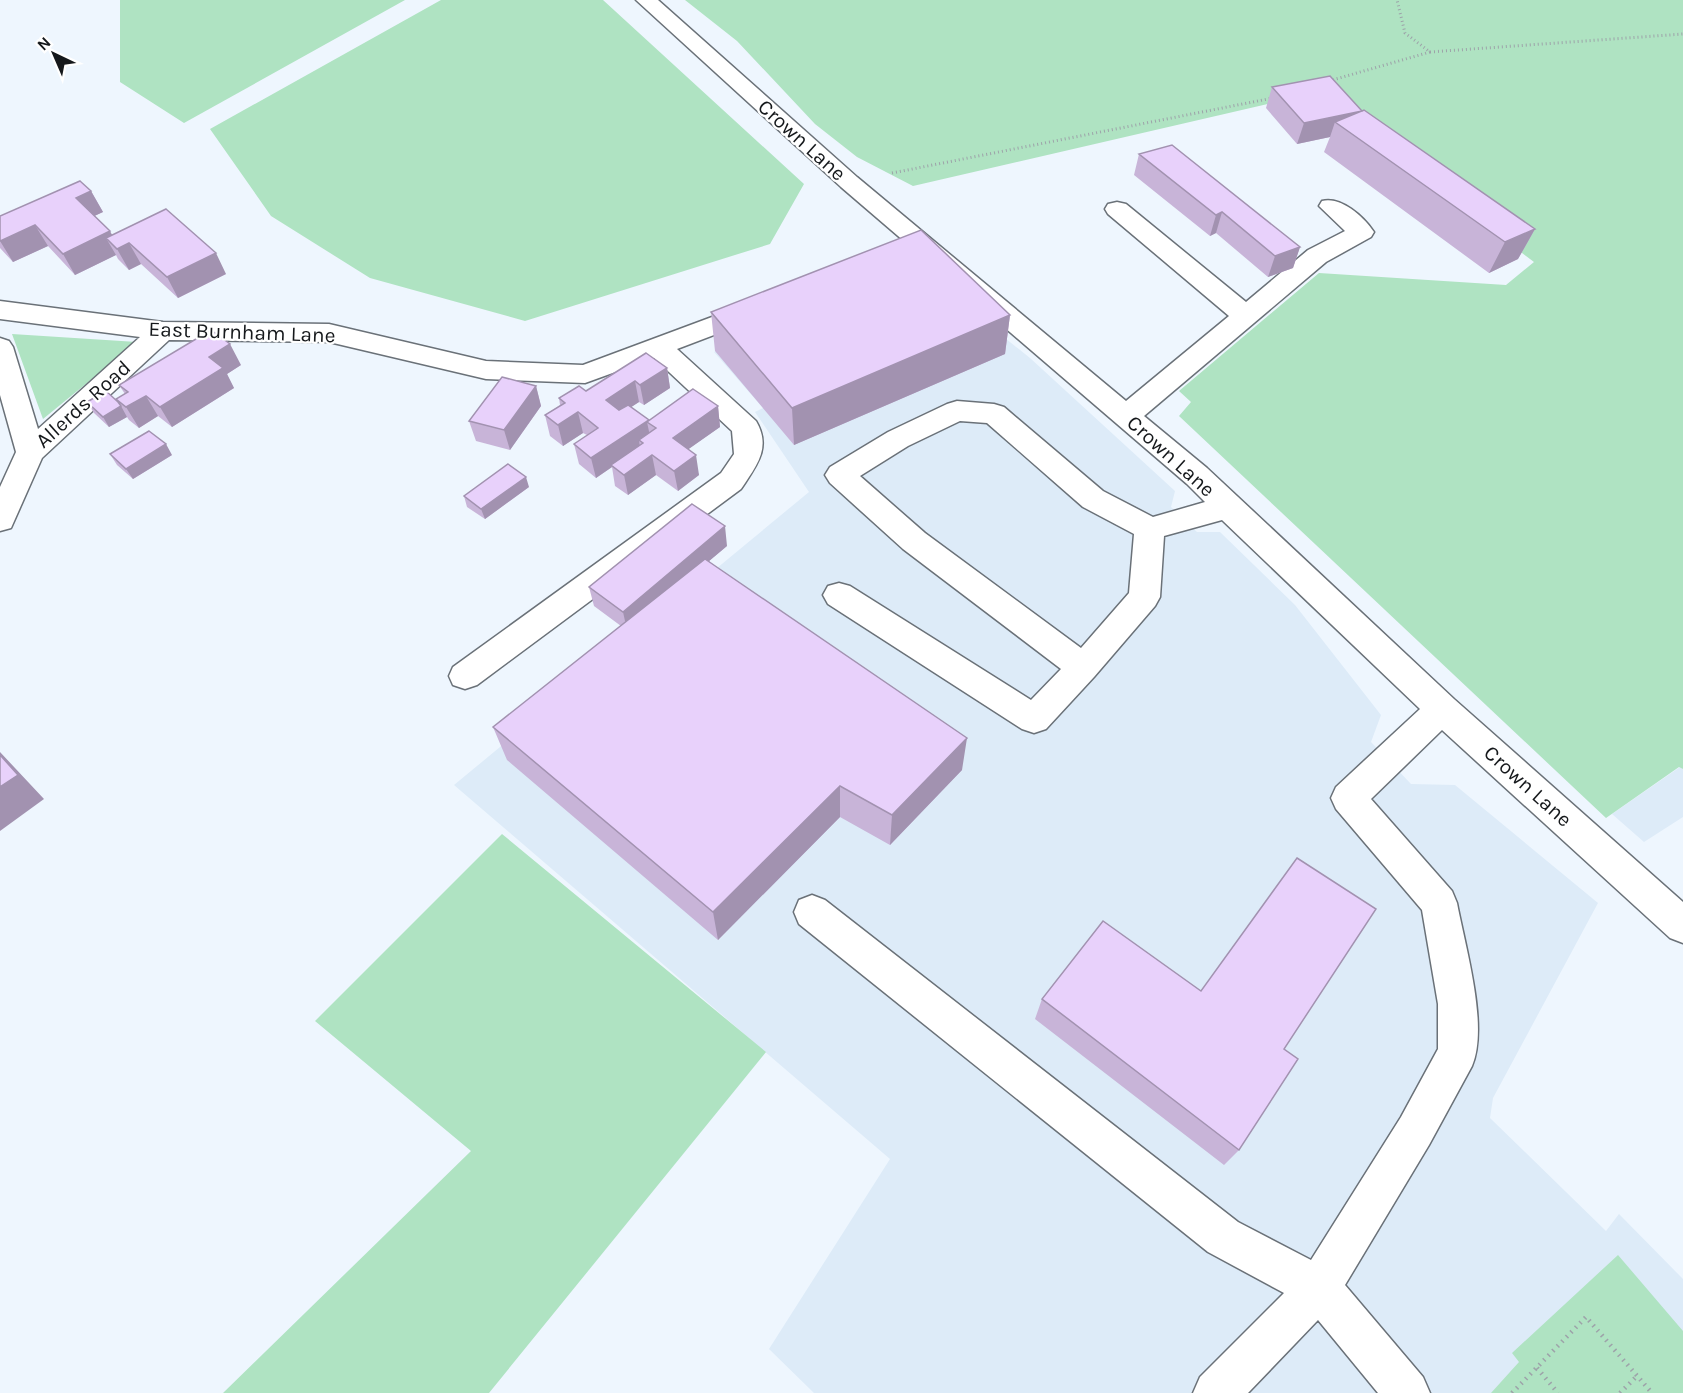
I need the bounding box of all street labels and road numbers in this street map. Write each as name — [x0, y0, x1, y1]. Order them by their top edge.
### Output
street label: Crown Lane — [753, 94, 851, 186]
street label: East Burnham Lane — [148, 317, 336, 347]
street label: Allerds Road — [31, 355, 135, 453]
street label: Crown Lane — [1122, 410, 1220, 502]
street label: Crown Lane — [1479, 740, 1577, 832]

